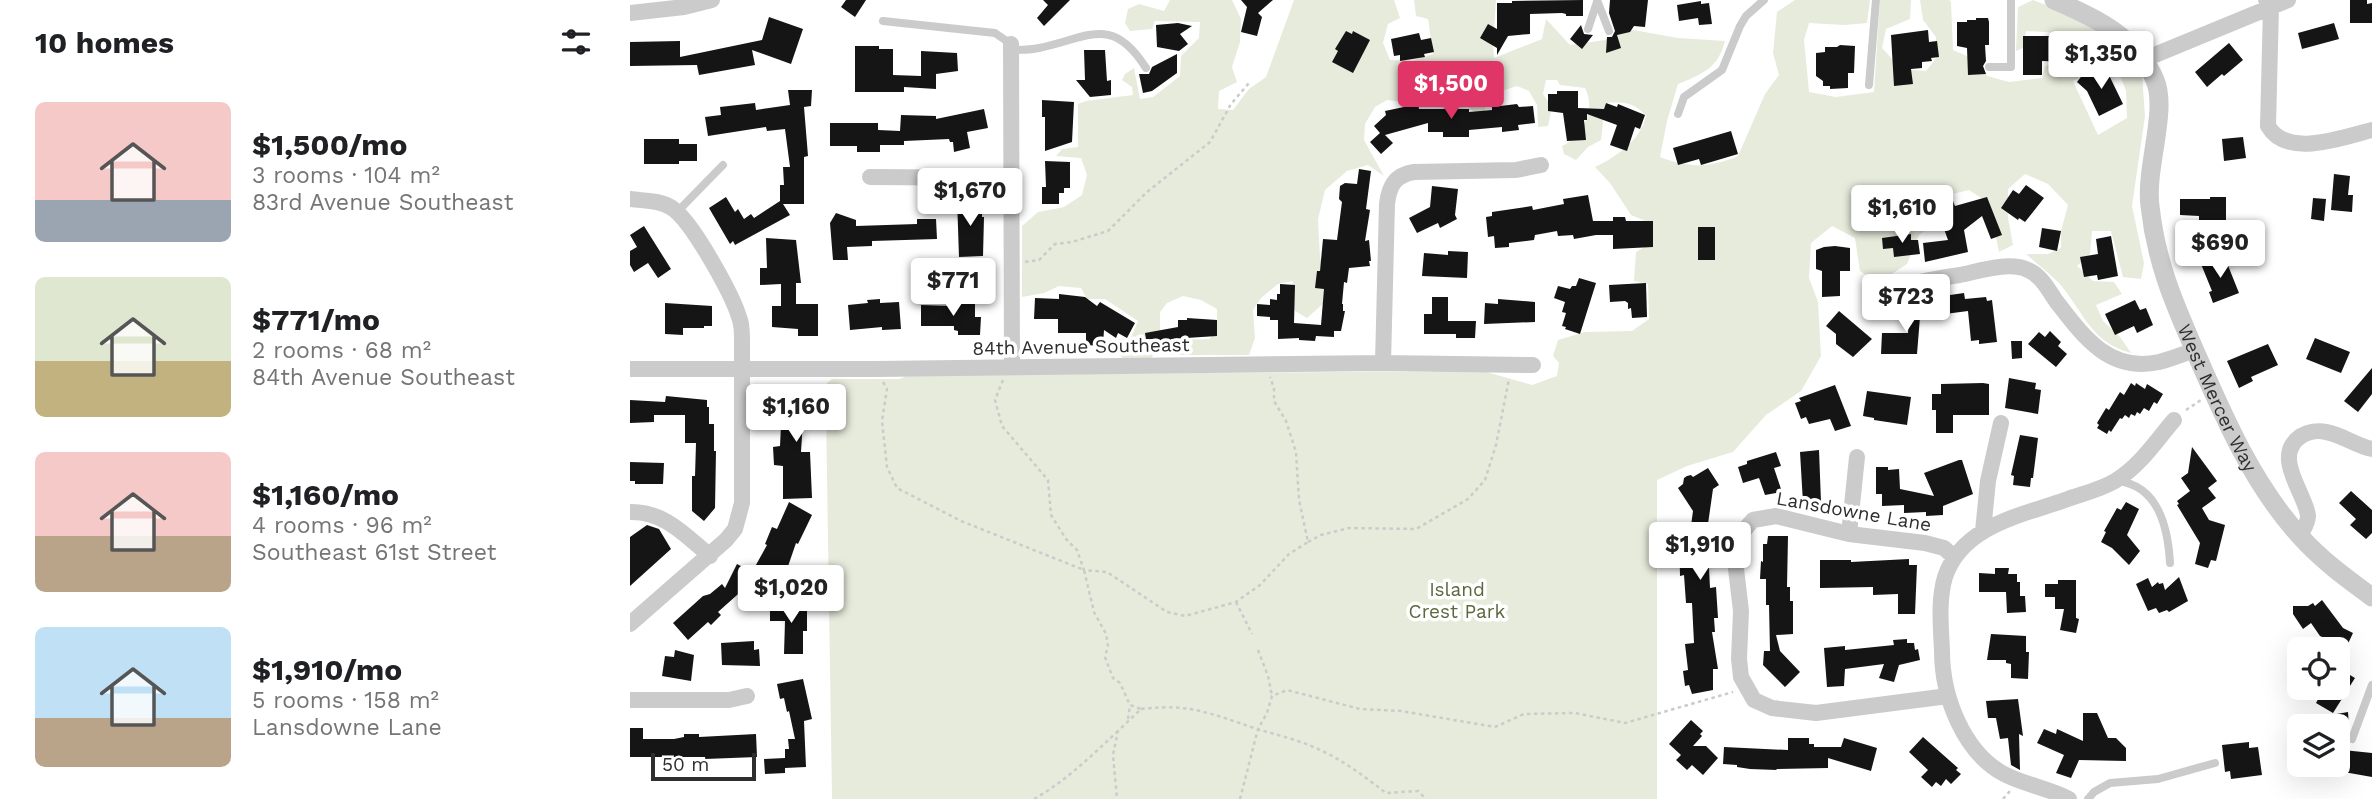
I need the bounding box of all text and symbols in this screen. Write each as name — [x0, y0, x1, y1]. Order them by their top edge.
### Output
icon: filters — [557, 23, 595, 61]
text: 10 homes — [35, 25, 174, 60]
pin: $1,350 — [2044, 32, 2158, 91]
text: $1,350 — [2064, 40, 2138, 67]
pin: $1,500 — [1394, 61, 1508, 121]
text: $1,500 — [1414, 70, 1488, 97]
text: $1,500/mo — [252, 127, 408, 162]
icon: home — [91, 130, 175, 214]
text: 3 rooms · 104 m² — [252, 162, 440, 189]
pin: $1,670 — [913, 168, 1027, 228]
text: $1,670 — [933, 177, 1007, 204]
pin: $1,610 — [1845, 186, 1959, 245]
text: 83rd Avenue Southeast — [252, 189, 513, 216]
text: $1,610 — [1867, 194, 1937, 221]
pin: $690 — [2179, 220, 2261, 280]
text: $690 — [2191, 229, 2249, 256]
pin: $771 — [912, 258, 994, 318]
text: $771 — [927, 267, 979, 294]
pin: $723 — [1865, 274, 1947, 334]
text: $723 — [1878, 283, 1934, 310]
text: $771/mo — [252, 302, 380, 337]
icon: home — [91, 305, 175, 389]
street label: West Mercer Way — [2173, 321, 2262, 476]
street label: 84th Avenue Southeast — [972, 333, 1190, 360]
text: 2 rooms · 68 m² — [252, 337, 431, 364]
text: 84th Avenue Southeast — [252, 364, 515, 391]
pin: $1,160 — [739, 384, 853, 444]
text: $1,160 — [762, 393, 830, 420]
text: $1,160/mo — [252, 477, 399, 512]
icon: home — [91, 480, 175, 564]
street label: Lansdowne Lane — [1775, 487, 1933, 536]
text: 4 rooms · 96 m² — [252, 512, 432, 539]
pin: $1,910 — [1643, 522, 1757, 582]
text: $1,910 — [1665, 531, 1735, 558]
text: Southeast 61st Street — [252, 539, 496, 566]
pin: $1,020 — [734, 566, 848, 625]
text: $1,020 — [754, 574, 828, 601]
park label: Island Crest Park — [1409, 578, 1506, 623]
map controls — [2287, 637, 2350, 777]
button: locate — [2287, 637, 2350, 700]
text: $1,910/mo — [252, 652, 402, 687]
icon: home — [91, 655, 175, 739]
text: 5 rooms · 158 m² — [252, 687, 439, 714]
text: Lansdowne Lane — [252, 714, 442, 741]
button: layers — [2287, 714, 2350, 777]
scale bar — [651, 750, 756, 782]
text: 50 m — [662, 753, 709, 776]

